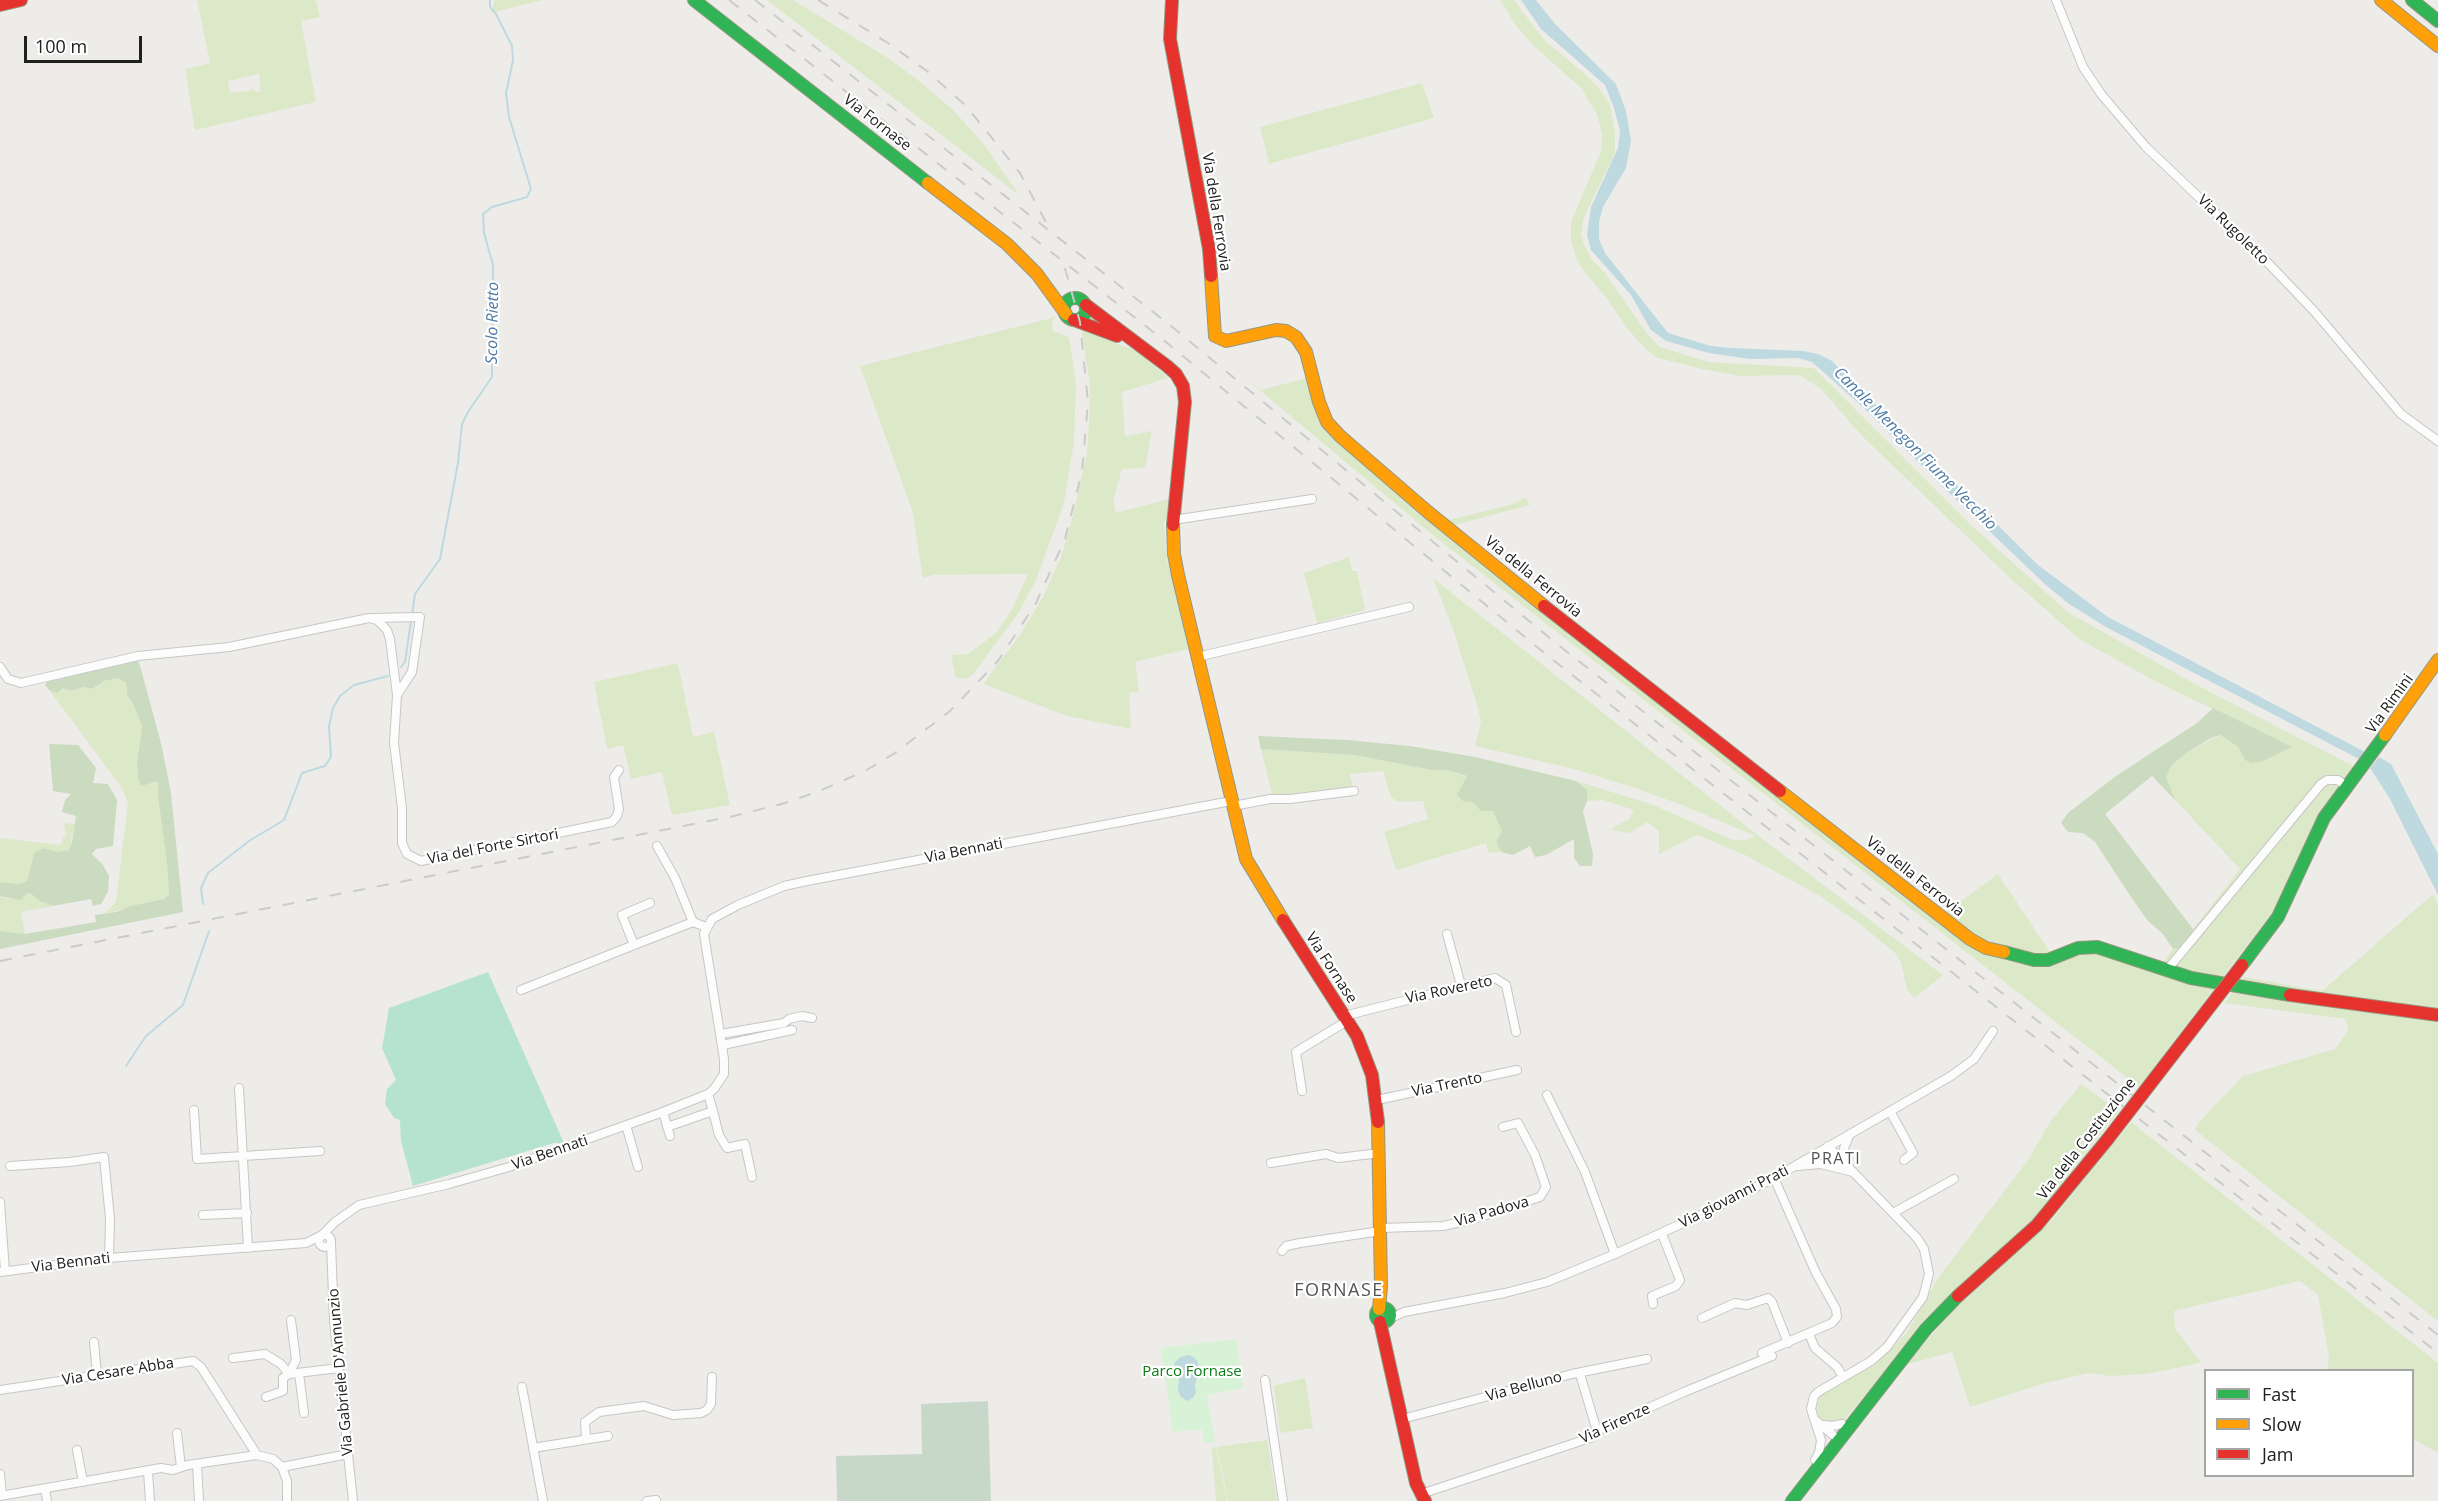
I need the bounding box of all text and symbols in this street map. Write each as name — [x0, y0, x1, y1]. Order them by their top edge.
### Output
scale bar — [27, 24, 146, 62]
text: 100 m — [35, 34, 87, 58]
street label: Via Fornase — [840, 91, 914, 155]
street label: Via della Ferrovia — [1198, 152, 1234, 272]
street label: Via Rugoletto — [2193, 191, 2273, 269]
water label: Scolo Rietto — [483, 282, 503, 364]
water label: Canale Menegon Fiume Vecchio — [1830, 364, 2000, 534]
street label: Via della Ferrovia — [1481, 532, 1585, 622]
street label: Via Rimini — [2363, 671, 2417, 737]
street label: Via del Forte Sirtori — [426, 825, 560, 869]
street label: Via della Ferrovia — [1862, 833, 1968, 921]
street label: Via Bennati — [924, 835, 1004, 867]
street label: Via Fornase — [1301, 929, 1361, 1007]
street label: Via Rovereto — [1404, 972, 1494, 1008]
street label: Via Trento — [1410, 1069, 1484, 1101]
street label: Via della Costituzione — [2034, 1075, 2140, 1203]
street label: Via Bennati — [510, 1132, 590, 1174]
district label: PRATI — [1811, 1149, 1861, 1169]
street label: Via giovanni Prati — [1676, 1162, 1792, 1232]
street label: Via Padova — [1453, 1193, 1531, 1231]
street label: Via Bennati — [31, 1249, 111, 1277]
district label: FORNASE — [1294, 1280, 1384, 1302]
street label: Via Gabriele D'Annunzio — [325, 1287, 357, 1457]
street label: Via Cesare Abba — [61, 1354, 175, 1390]
park label: Parco Fornase — [1142, 1363, 1242, 1381]
street label: Via Belluno — [1484, 1368, 1564, 1406]
legend — [2204, 1369, 2414, 1477]
text: Fast — [2262, 1382, 2296, 1406]
street label: Via Firenze — [1577, 1400, 1653, 1448]
text: Slow — [2262, 1412, 2301, 1436]
text: Jam — [2262, 1442, 2294, 1466]

